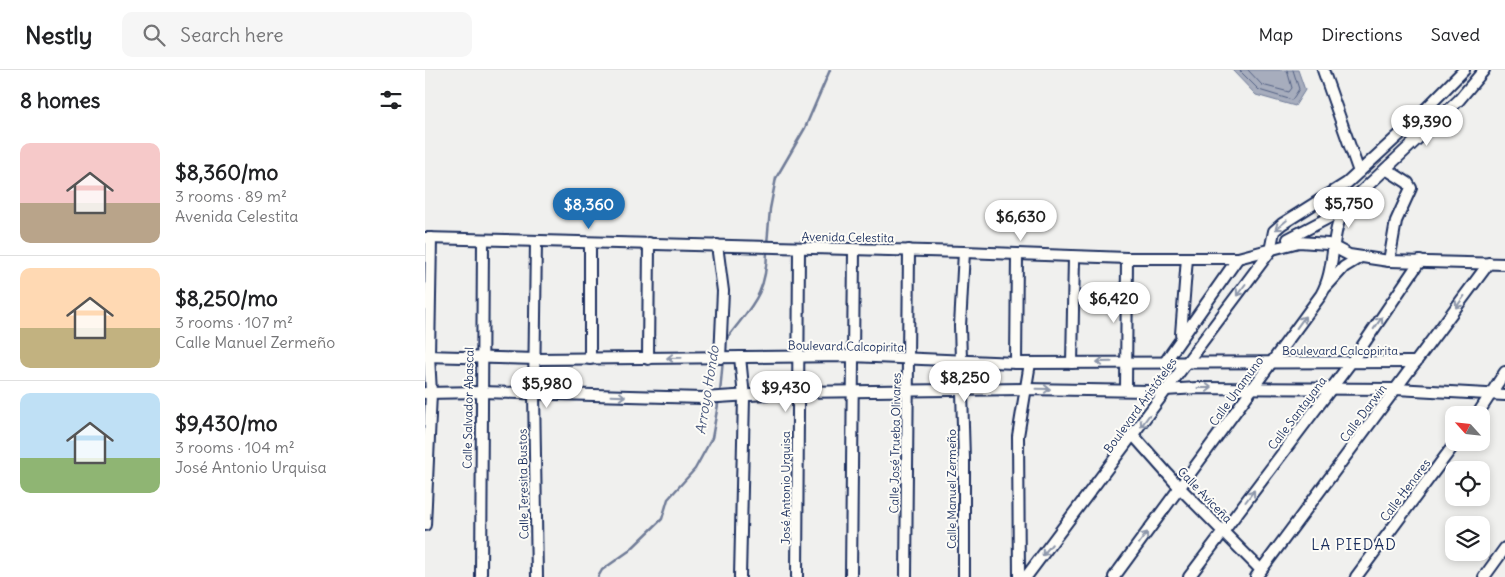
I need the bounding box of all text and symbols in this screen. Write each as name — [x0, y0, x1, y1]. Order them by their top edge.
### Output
search box — [122, 12, 472, 57]
text: Nestly — [25, 20, 92, 50]
icon: search — [140, 21, 168, 49]
text: Search here — [180, 23, 283, 47]
text: Map — [1258, 23, 1293, 46]
text: Directions — [1321, 23, 1403, 46]
text: Saved — [1431, 23, 1480, 46]
icon: filters — [377, 86, 405, 114]
text: 8 homes — [20, 87, 100, 114]
pin: $9,390 — [1386, 104, 1468, 147]
text: $9,390 — [1402, 111, 1452, 131]
text: $8,360/mo — [175, 159, 278, 186]
icon: home — [60, 163, 120, 223]
text: 3 rooms · 89 m² — [175, 186, 287, 206]
pin: $5,750 — [1308, 186, 1390, 229]
pin: $8,360 — [548, 188, 630, 230]
text: $5,750 — [1325, 193, 1374, 213]
text: $8,360 — [564, 194, 614, 214]
pin: $6,630 — [980, 200, 1062, 242]
text: Avenida Celestita — [175, 206, 299, 226]
text: $6,630 — [996, 206, 1046, 226]
one-way arrow — [1275, 220, 1288, 231]
street label: Avenida Celestita — [802, 229, 895, 245]
pin: $6,420 — [1073, 282, 1155, 324]
one-way arrow — [1236, 283, 1246, 297]
text: $8,250/mo — [175, 285, 278, 312]
icon: home — [60, 288, 120, 348]
text: $6,420 — [1089, 288, 1139, 308]
one-way arrow — [1454, 295, 1465, 309]
text: 3 rooms · 107 m² — [175, 312, 293, 332]
one-way arrow — [1296, 315, 1306, 329]
one-way arrow — [1372, 316, 1383, 330]
text: Calle Manuel Zermeño — [175, 332, 335, 352]
street label: Boulevard Calcopirita — [788, 337, 904, 355]
water label: Arroyo Hondo — [691, 343, 723, 436]
street label: Boulevard Calcopirita — [1282, 343, 1398, 358]
street label: Calle Salvador Abascal — [459, 347, 477, 469]
street label: Calle Unamuno — [1206, 353, 1266, 429]
one-way arrow — [666, 354, 682, 363]
street label: Boulevard Aristóteles — [1100, 354, 1180, 456]
one-way arrow — [1097, 357, 1113, 367]
pin: $8,250 — [924, 360, 1006, 403]
pin: $5,980 — [506, 366, 588, 409]
text: $8,250 — [940, 367, 990, 387]
pin: $9,430 — [745, 370, 827, 413]
street label: Calle José Trueba Olivares — [886, 372, 904, 514]
text: $5,980 — [522, 373, 572, 393]
street label: Calle Santayana — [1265, 373, 1330, 453]
text: $9,430 — [761, 377, 811, 397]
street label: Calle Darwin — [1336, 381, 1390, 445]
one-way arrow — [1196, 383, 1213, 393]
one-way arrow — [1034, 384, 1051, 394]
one-way arrow — [610, 391, 626, 401]
north arrow — [1445, 406, 1490, 451]
map controls — [1445, 406, 1490, 561]
text: $9,430/mo — [175, 410, 278, 437]
icon: home — [60, 413, 120, 473]
one-way arrow — [1139, 414, 1150, 427]
street label: Calle Teresita Bustos — [515, 429, 531, 539]
street label: Calle Manuel Zermeño — [944, 429, 959, 549]
street label: José Antonio Urquisa — [778, 431, 793, 545]
text: 3 rooms · 104 m² — [175, 437, 295, 457]
street label: Calle Henares — [1377, 456, 1433, 524]
text: José Antonio Urquisa — [175, 457, 327, 477]
button: locate — [1445, 461, 1490, 506]
street label: Calle Aviceña — [1175, 464, 1235, 526]
one-way arrow — [1245, 489, 1255, 503]
button: layers — [1445, 516, 1490, 561]
one-way arrow — [1138, 531, 1148, 545]
district label: LA PIEDAD — [1311, 535, 1397, 554]
one-way arrow — [1041, 544, 1052, 557]

